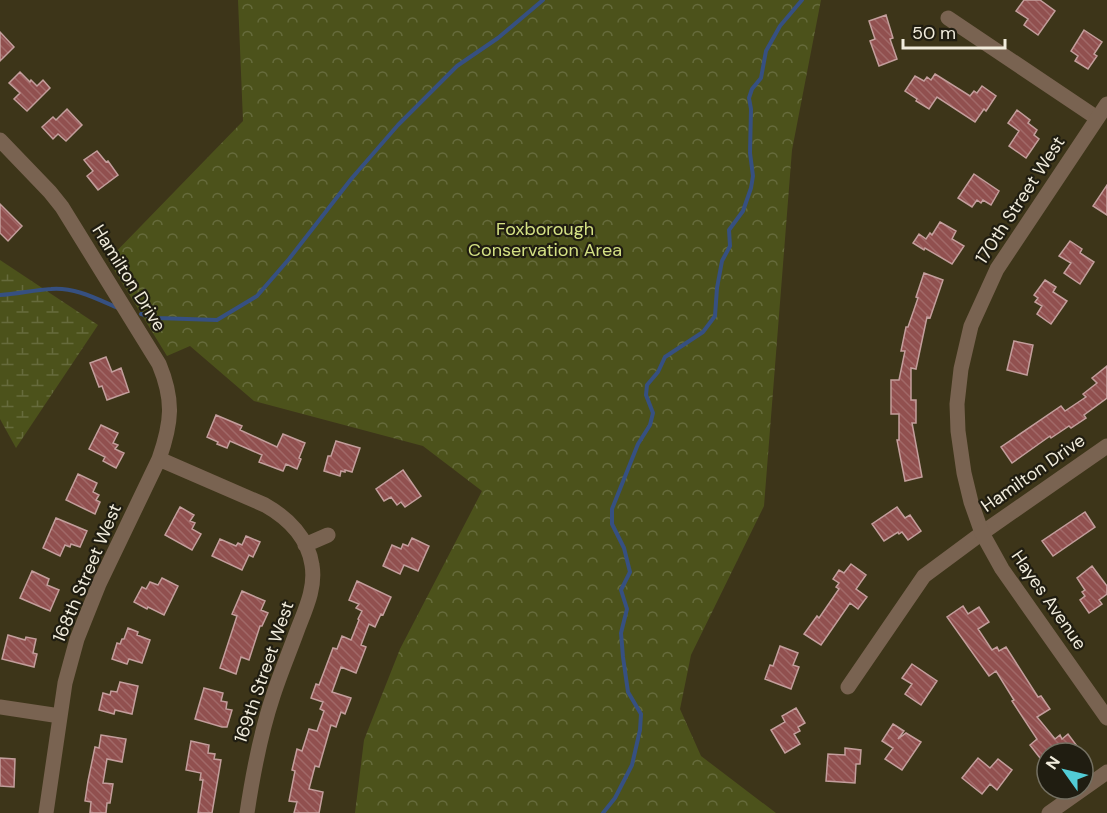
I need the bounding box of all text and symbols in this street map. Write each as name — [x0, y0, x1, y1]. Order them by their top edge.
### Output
scale bar — [903, 12, 1005, 50]
text: 50 m — [912, 21, 956, 45]
street label: 170th Street West — [970, 132, 1070, 268]
park label: Foxborough Conservation Area — [468, 217, 622, 262]
street label: Hamilton Drive — [87, 220, 171, 336]
street label: Hamilton Drive — [976, 428, 1090, 518]
street label: 168th Street West — [47, 500, 127, 646]
street label: Hayes Avenue — [1006, 546, 1092, 654]
street label: 169th Street West — [229, 598, 299, 746]
north arrow — [1035, 741, 1095, 801]
text: N — [1041, 752, 1065, 774]

